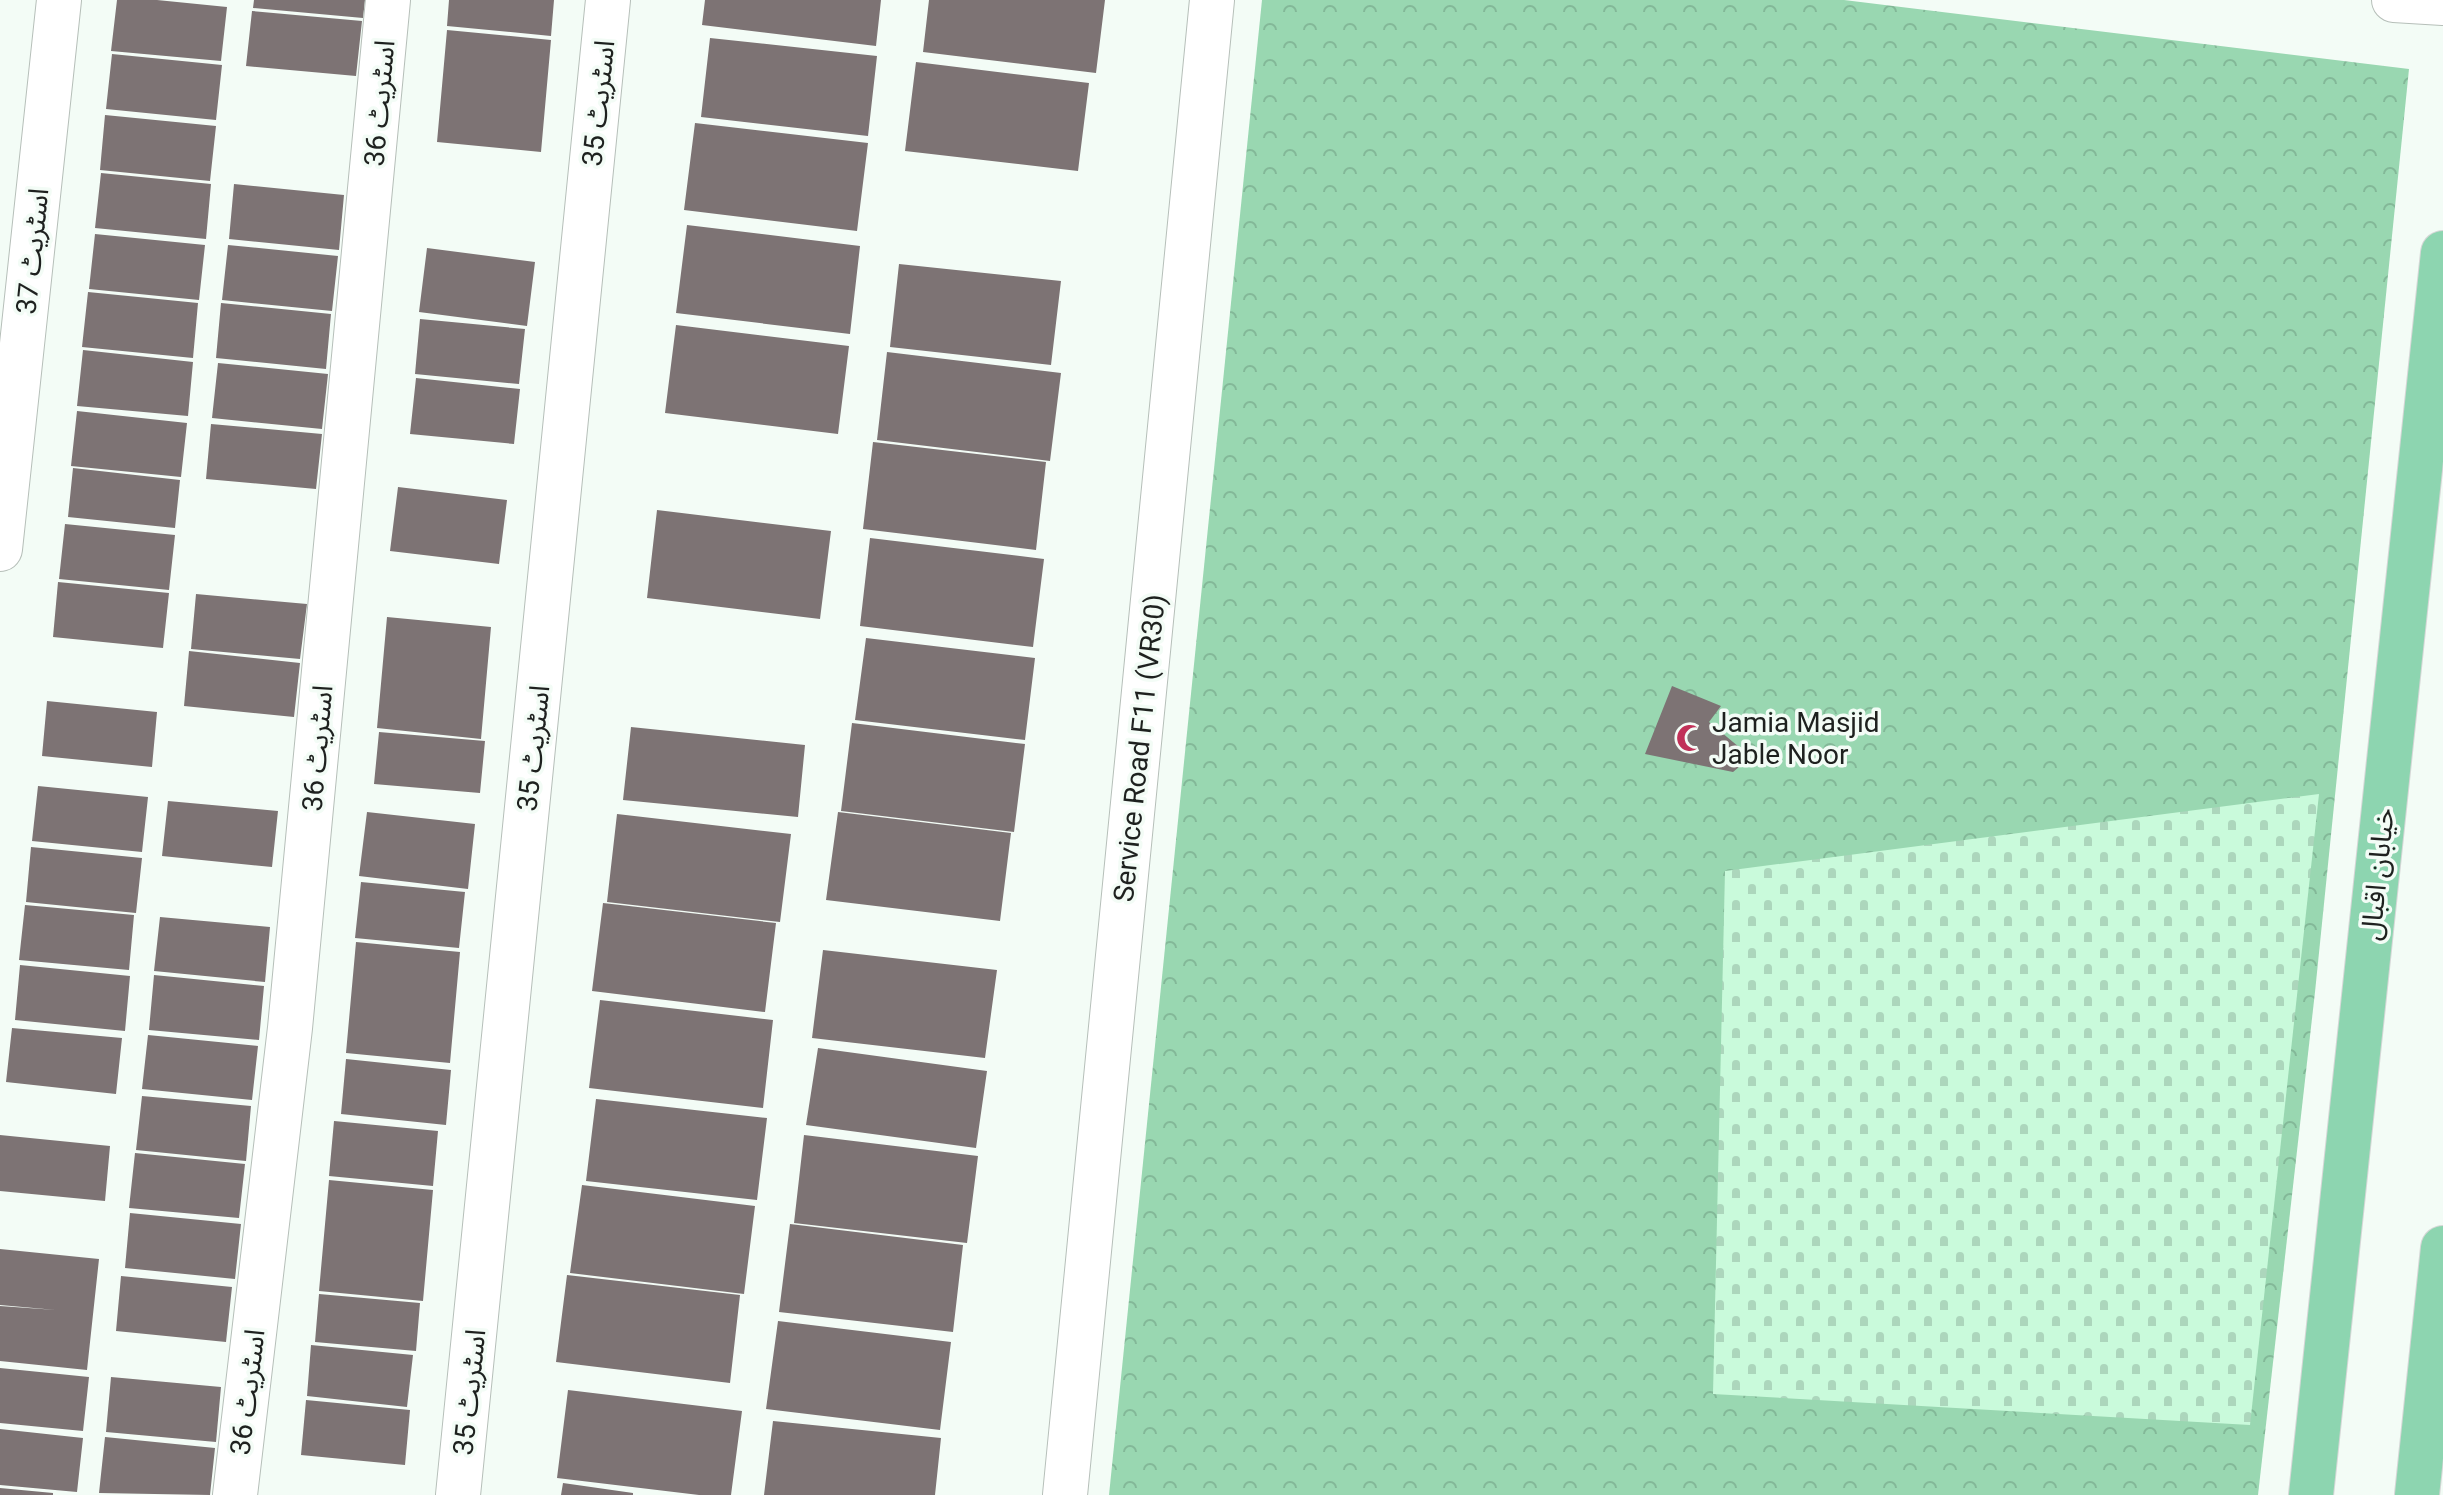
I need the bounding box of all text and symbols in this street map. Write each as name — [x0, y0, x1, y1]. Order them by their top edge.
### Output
street label: اسٹریٹ 36 — [358, 38, 401, 168]
street label: اسٹریٹ 35 — [575, 38, 622, 168]
street label: اسٹریٹ 37 — [9, 186, 56, 316]
street label: Service Road F11 (VR30) — [1107, 593, 1172, 904]
street label: اسٹریٹ 36 — [296, 683, 339, 813]
street label: اسٹریٹ 35 — [510, 683, 557, 813]
place label: Jamia Masjid Jable Noor — [1712, 706, 1880, 771]
mosque icon: Jamia Masjid Jable Noor — [1675, 723, 1705, 753]
street label: خیابان اقبال — [2354, 806, 2401, 942]
street label: اسٹریٹ 36 — [223, 1327, 272, 1457]
street label: اسٹریٹ 35 — [446, 1327, 493, 1457]

